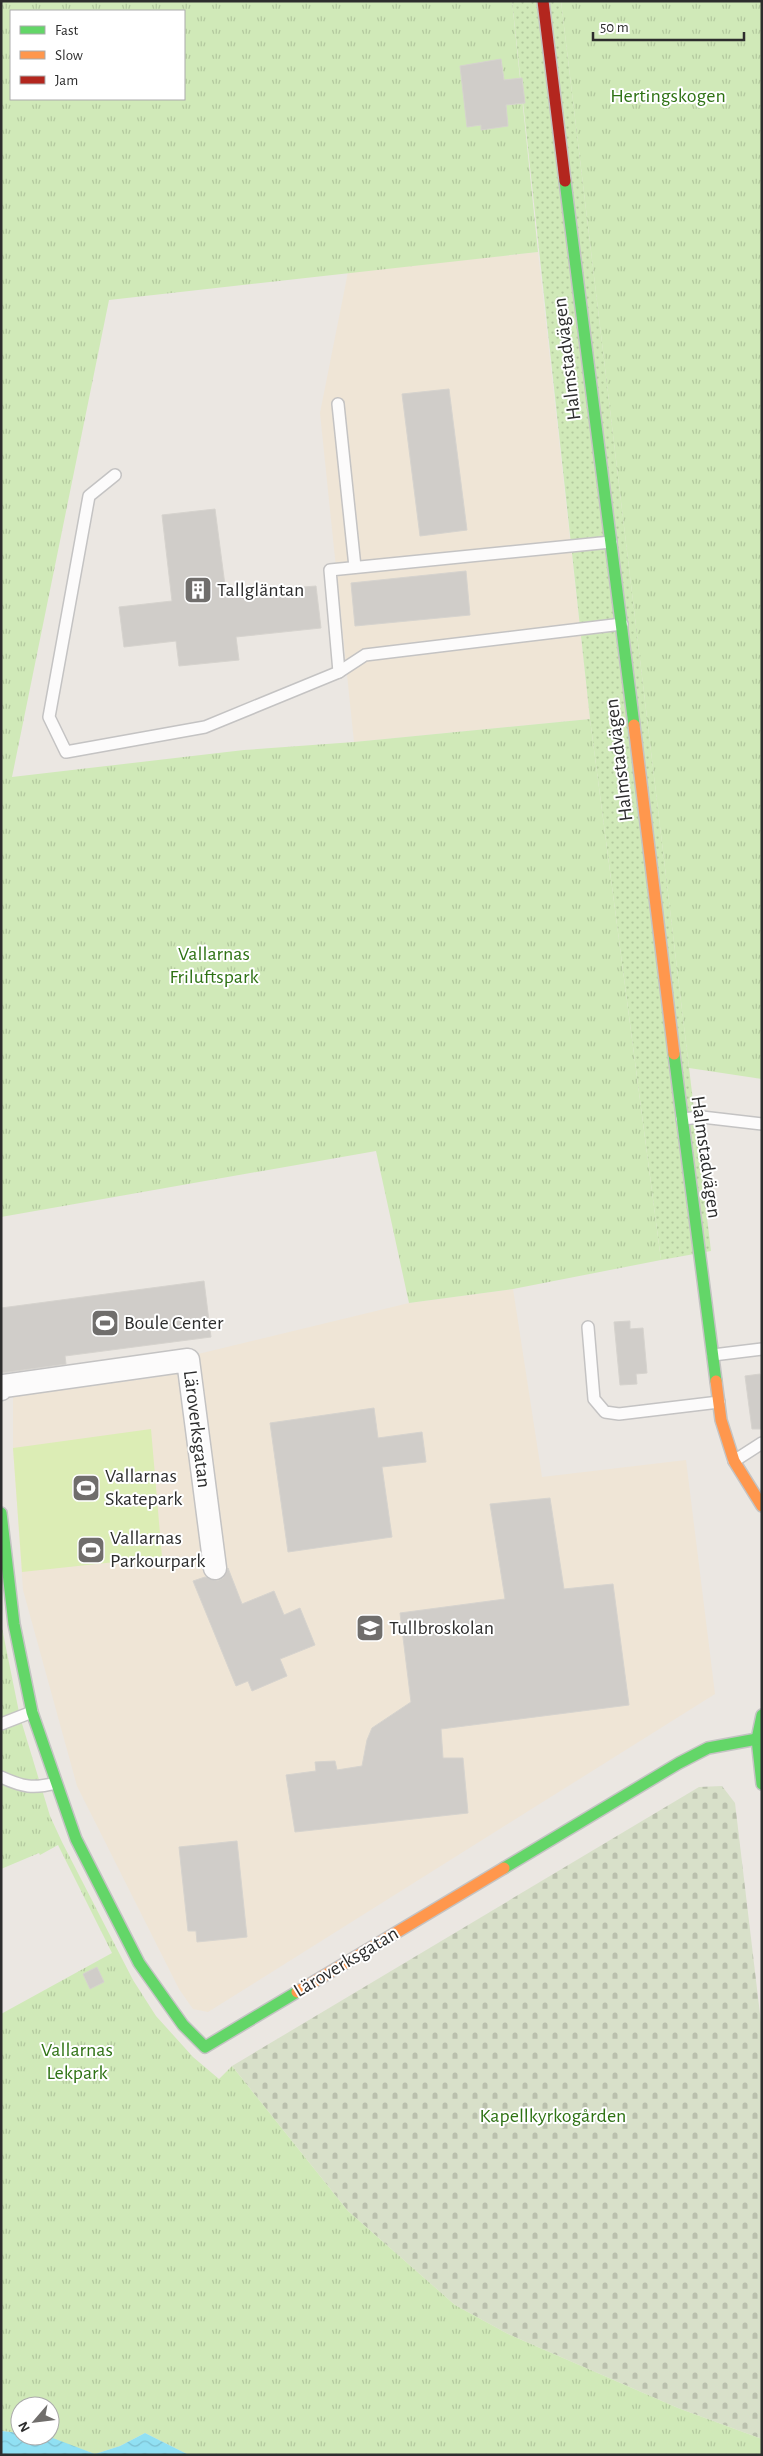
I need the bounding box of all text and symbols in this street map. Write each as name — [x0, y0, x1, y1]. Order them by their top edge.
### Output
legend — [10, 10, 185, 100]
scale bar — [593, 10, 744, 42]
text: 50 m — [600, 20, 629, 35]
text: Fast — [55, 23, 79, 38]
text: Slow — [55, 48, 83, 63]
text: Jam — [55, 73, 78, 88]
park label: Hertingskogen — [610, 86, 726, 106]
street label: Halmstadvägen — [550, 297, 584, 421]
building icon: Tallgläntan — [183, 575, 213, 605]
place label: Tallgläntan — [217, 580, 304, 600]
street label: Halmstadvägen — [602, 698, 636, 822]
park label: Vallarnas Friluftspark — [170, 944, 259, 987]
street label: Halmstadvägen — [688, 1094, 724, 1220]
sports icon: Boule Center — [90, 1308, 120, 1338]
place label: Boule Center — [124, 1313, 224, 1333]
street label: Läroverksgatan — [180, 1369, 214, 1489]
place label: Vallarnas Skatepark — [105, 1466, 182, 1509]
sports icon: Vallarnas Skatepark — [71, 1473, 101, 1503]
place label: Vallarnas Parkourpark — [110, 1528, 205, 1571]
sports icon: Vallarnas Parkourpark — [76, 1535, 106, 1565]
school or university icon: Tullbroskolan — [355, 1613, 385, 1643]
place label: Tullbroskolan — [389, 1618, 494, 1638]
street label: Läroverksgatan — [290, 1923, 402, 2001]
park label: Vallarnas Lekpark — [41, 2040, 113, 2083]
park label: Kapellkyrkogården — [480, 2106, 626, 2126]
north arrow — [10, 2396, 60, 2446]
text: N — [16, 2419, 33, 2434]

